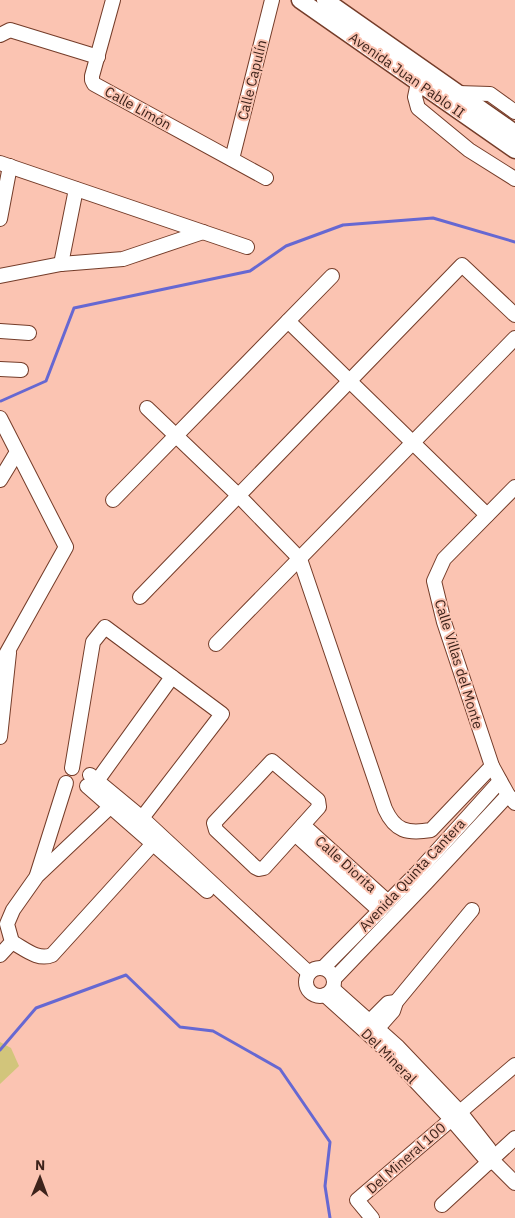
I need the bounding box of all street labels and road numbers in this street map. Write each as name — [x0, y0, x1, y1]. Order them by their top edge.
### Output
street label: Avenida Juan Pablo II — [346, 28, 468, 122]
street label: Calle Capulín — [233, 38, 271, 122]
street label: Calle Limón — [102, 82, 174, 134]
street label: Calle Villas del Monte — [431, 597, 487, 731]
street label: Avenida Quinta Cantera — [355, 814, 469, 935]
street label: Calle Diorita — [312, 832, 381, 897]
street label: Del Mineral — [358, 1025, 421, 1088]
street label: Del Mineral 100 — [363, 1119, 449, 1197]

